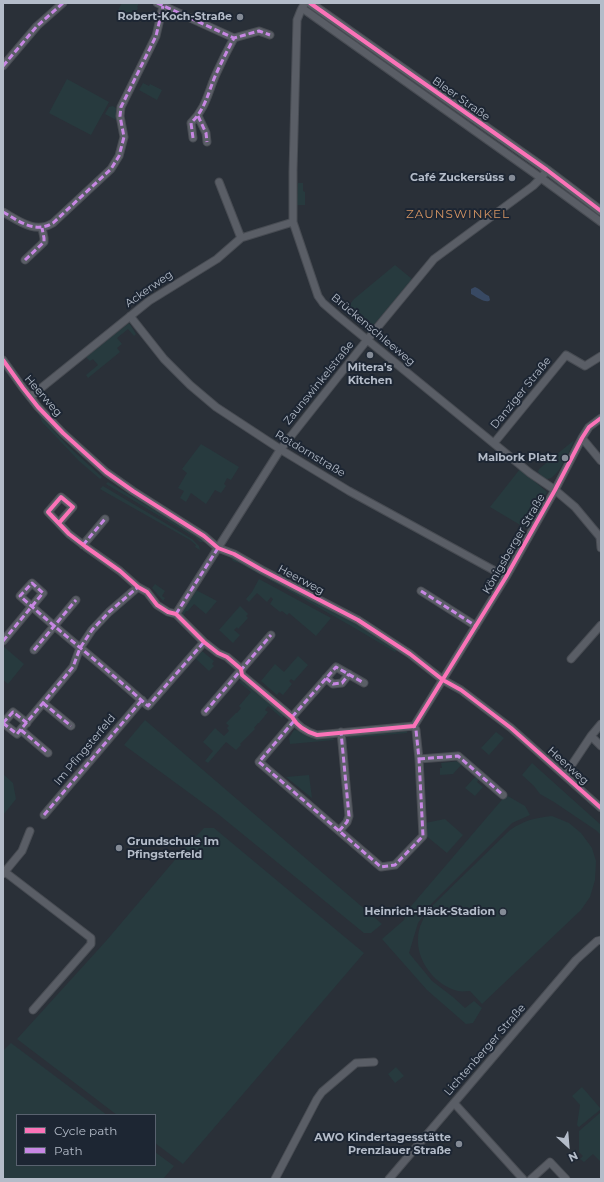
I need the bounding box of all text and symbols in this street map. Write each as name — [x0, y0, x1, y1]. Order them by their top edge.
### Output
place label: Robert-Koch-Straße — [118, 10, 232, 24]
marker: Robert-Koch-Straße — [235, 12, 245, 22]
street label: Bleer Straße — [430, 74, 492, 124]
place label: Café Zuckersüss — [410, 171, 504, 185]
marker: Café Zuckersüss — [507, 173, 517, 183]
district label: ZAUNSWINKEL — [406, 207, 510, 221]
street label: Ackerweg — [123, 268, 175, 310]
street label: Brückenschleeweg — [328, 291, 418, 369]
street label: Zaunswinkelstraße — [281, 338, 357, 428]
marker: Mitera's Kitchen — [365, 350, 375, 360]
street label: Danziger Straße — [488, 354, 554, 432]
place label: Mitera's Kitchen — [348, 361, 392, 387]
street label: Heerweg — [21, 373, 65, 419]
street label: Rotdornstraße — [273, 428, 347, 480]
place label: Malbork Platz — [478, 451, 557, 465]
marker: Malbork Platz — [560, 453, 570, 463]
street label: Königsberger Straße — [480, 492, 548, 596]
street label: Heerweg — [276, 562, 326, 598]
street label: Im Pfingsterfeld — [51, 712, 119, 788]
street label: Heerweg — [545, 744, 591, 788]
place label: Grundschule Im Pfingsterfeld — [127, 835, 219, 861]
marker: Grundschule Im Pfingsterfeld — [114, 843, 124, 853]
place label: Heinrich-Häck-Stadion — [365, 905, 495, 919]
marker: Heinrich-Häck-Stadion — [498, 907, 508, 917]
street label: Lichtenberger Straße — [442, 1002, 528, 1098]
legend — [16, 1114, 156, 1166]
text: Cycle path — [54, 1123, 117, 1138]
north arrow — [548, 1126, 588, 1166]
place label: AWO Kindertagesstätte Prenzlauer Straße — [314, 1131, 451, 1157]
marker: AWO Kindertagesstätte Prenzlauer Straße — [454, 1139, 464, 1149]
text: Path — [54, 1143, 83, 1158]
text: N — [566, 1149, 580, 1165]

